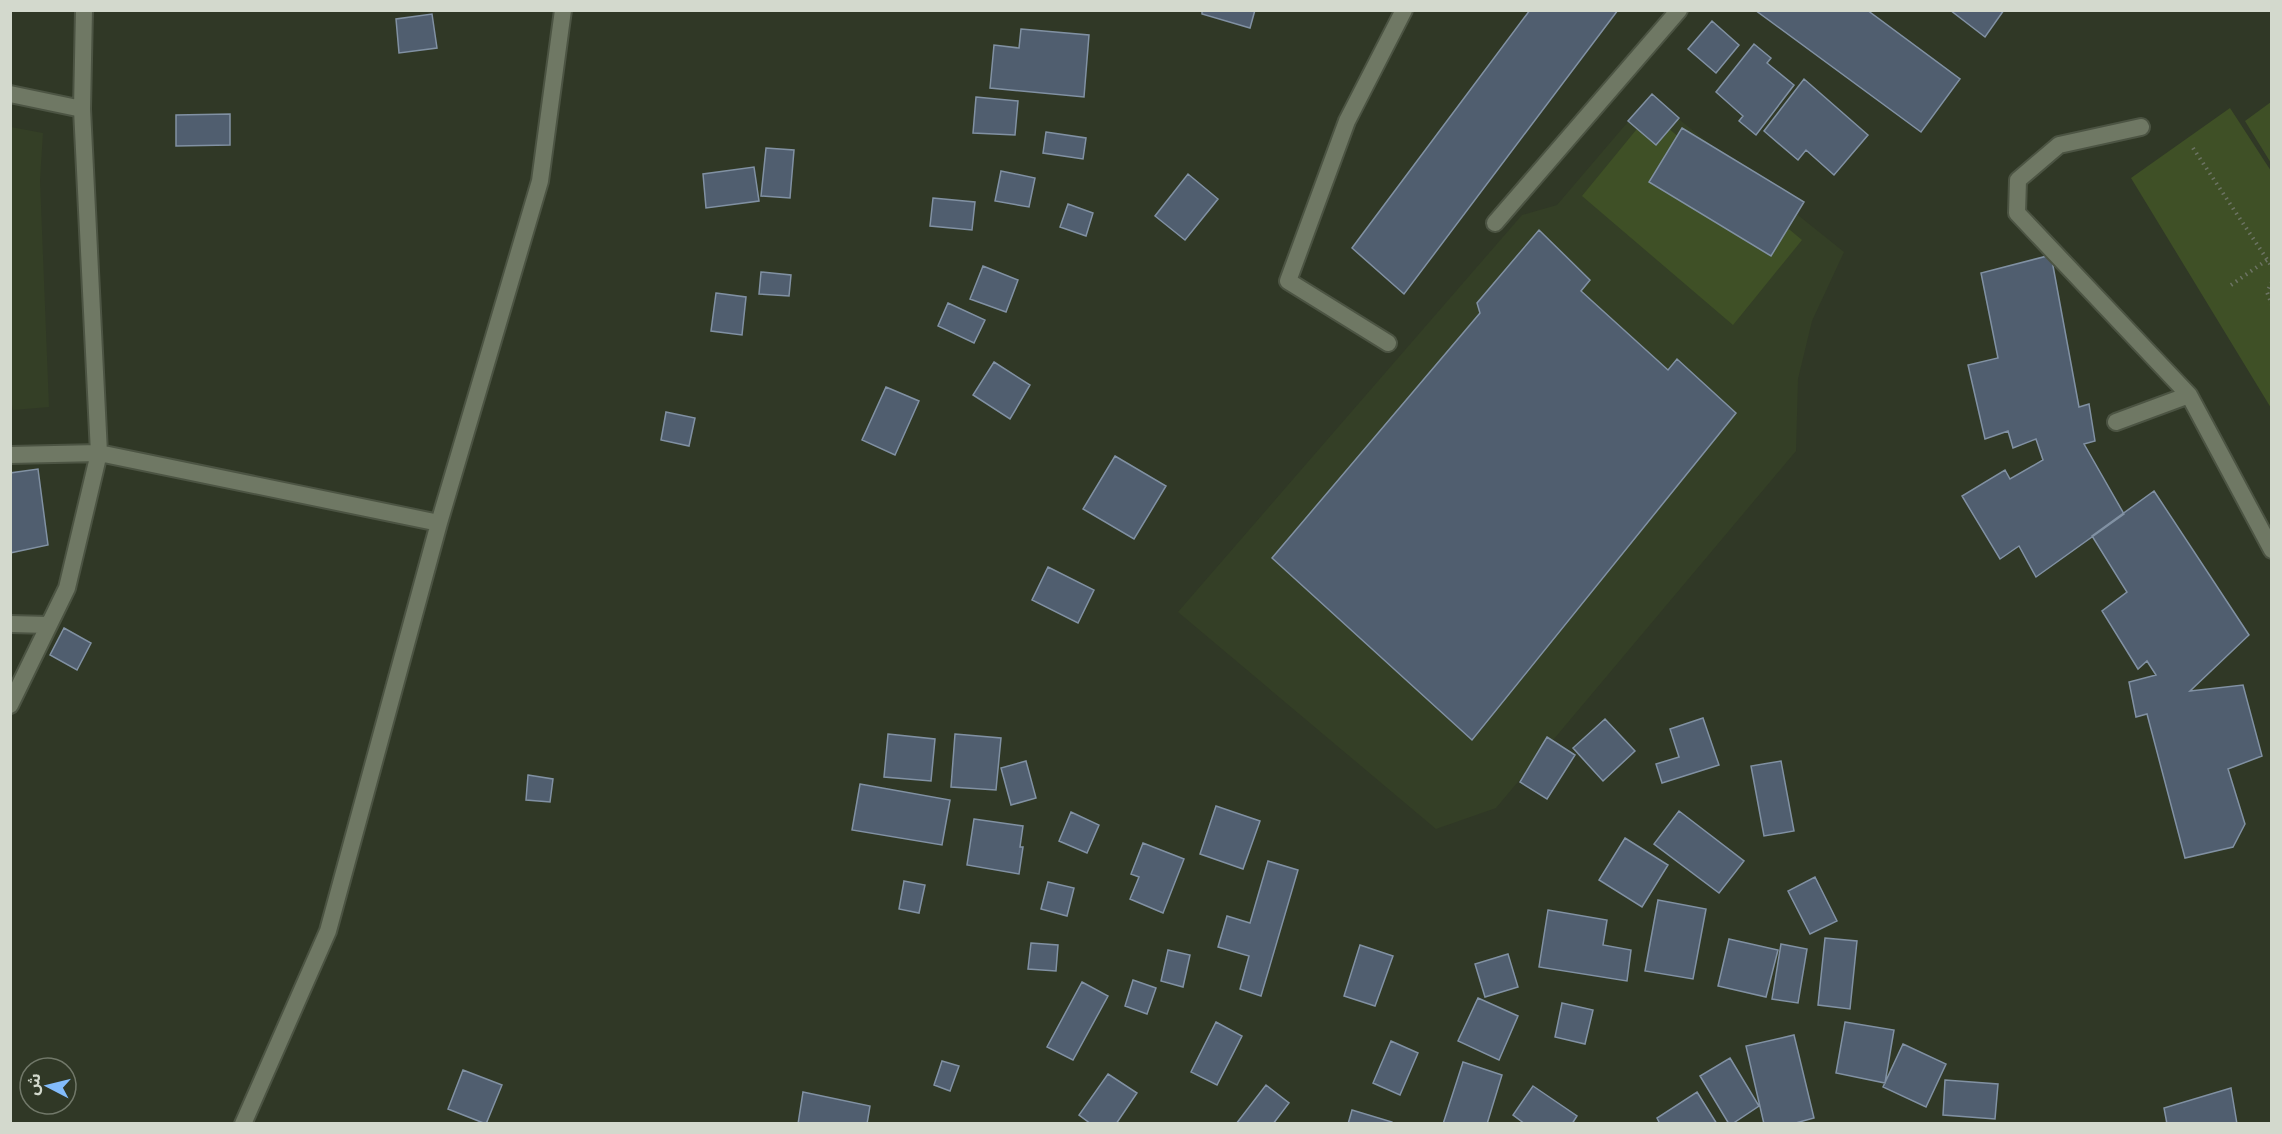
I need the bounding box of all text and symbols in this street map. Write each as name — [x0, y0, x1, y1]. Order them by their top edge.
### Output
north arrow — [18, 1056, 78, 1116]
text: ش — [23, 1072, 44, 1096]

